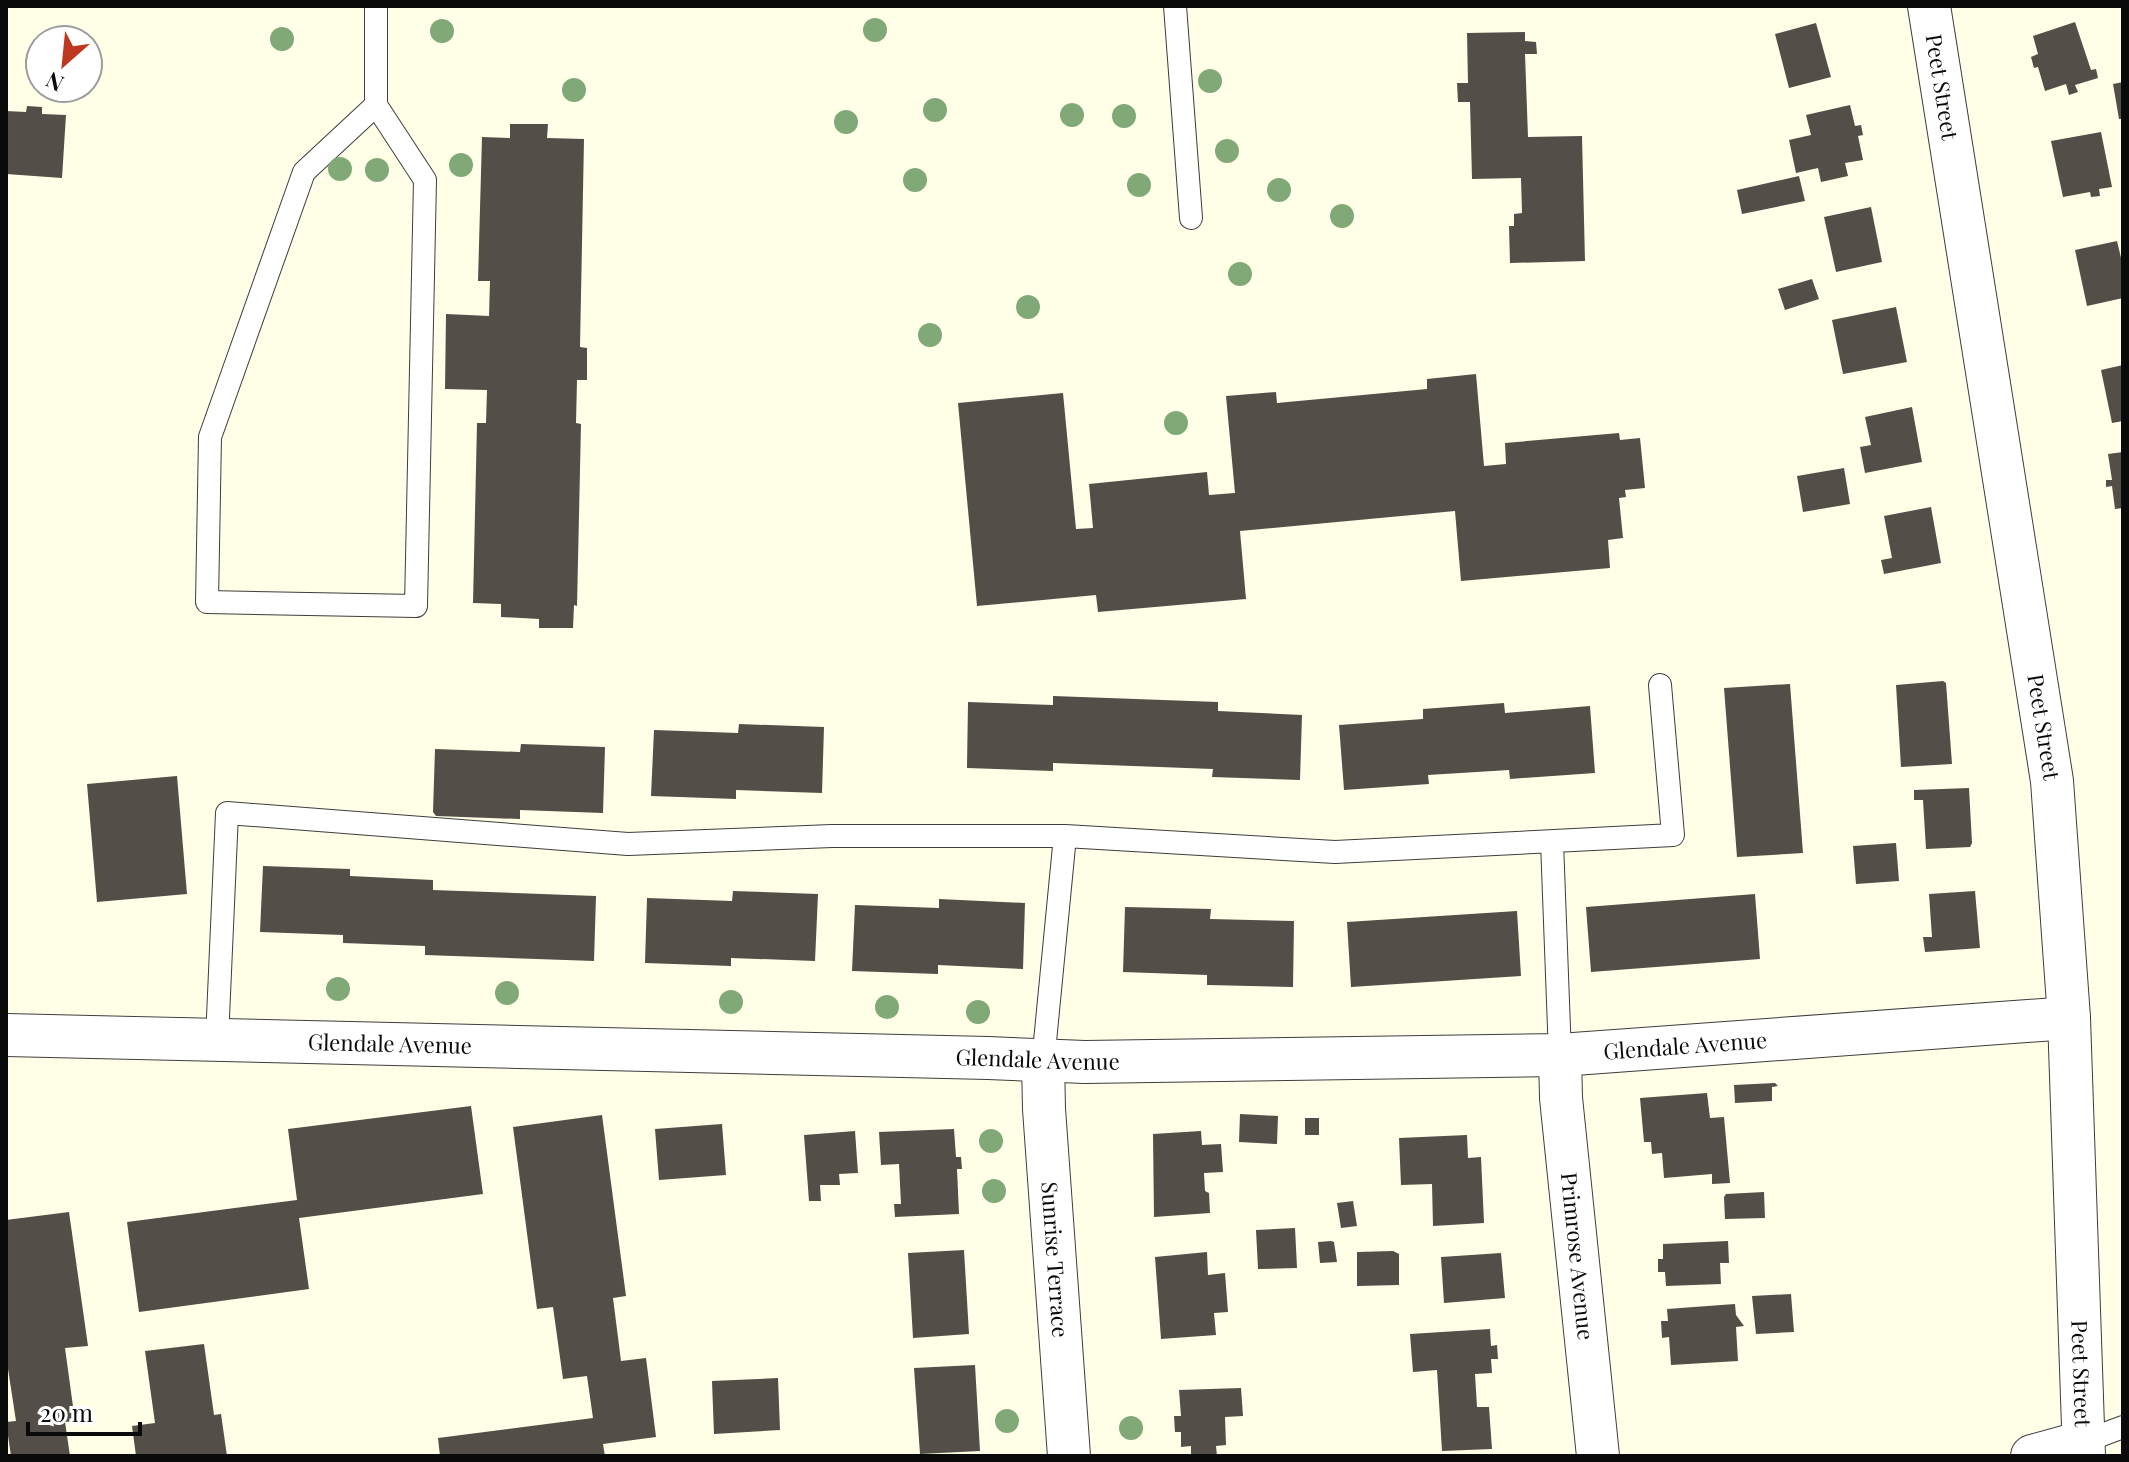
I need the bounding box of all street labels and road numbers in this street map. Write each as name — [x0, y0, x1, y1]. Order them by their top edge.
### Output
street label: Peet Street — [1920, 32, 1966, 143]
street label: Peet Street — [2021, 672, 2068, 783]
street label: Glendale Avenue — [1602, 1024, 1768, 1066]
street label: Glendale Avenue — [308, 1026, 472, 1060]
street label: Glendale Avenue — [955, 1041, 1120, 1076]
street label: Primrose Avenue — [1555, 1171, 1602, 1341]
street label: Sunrise Terrace — [1035, 1181, 1076, 1339]
street label: Peet Street — [2065, 1319, 2099, 1429]

